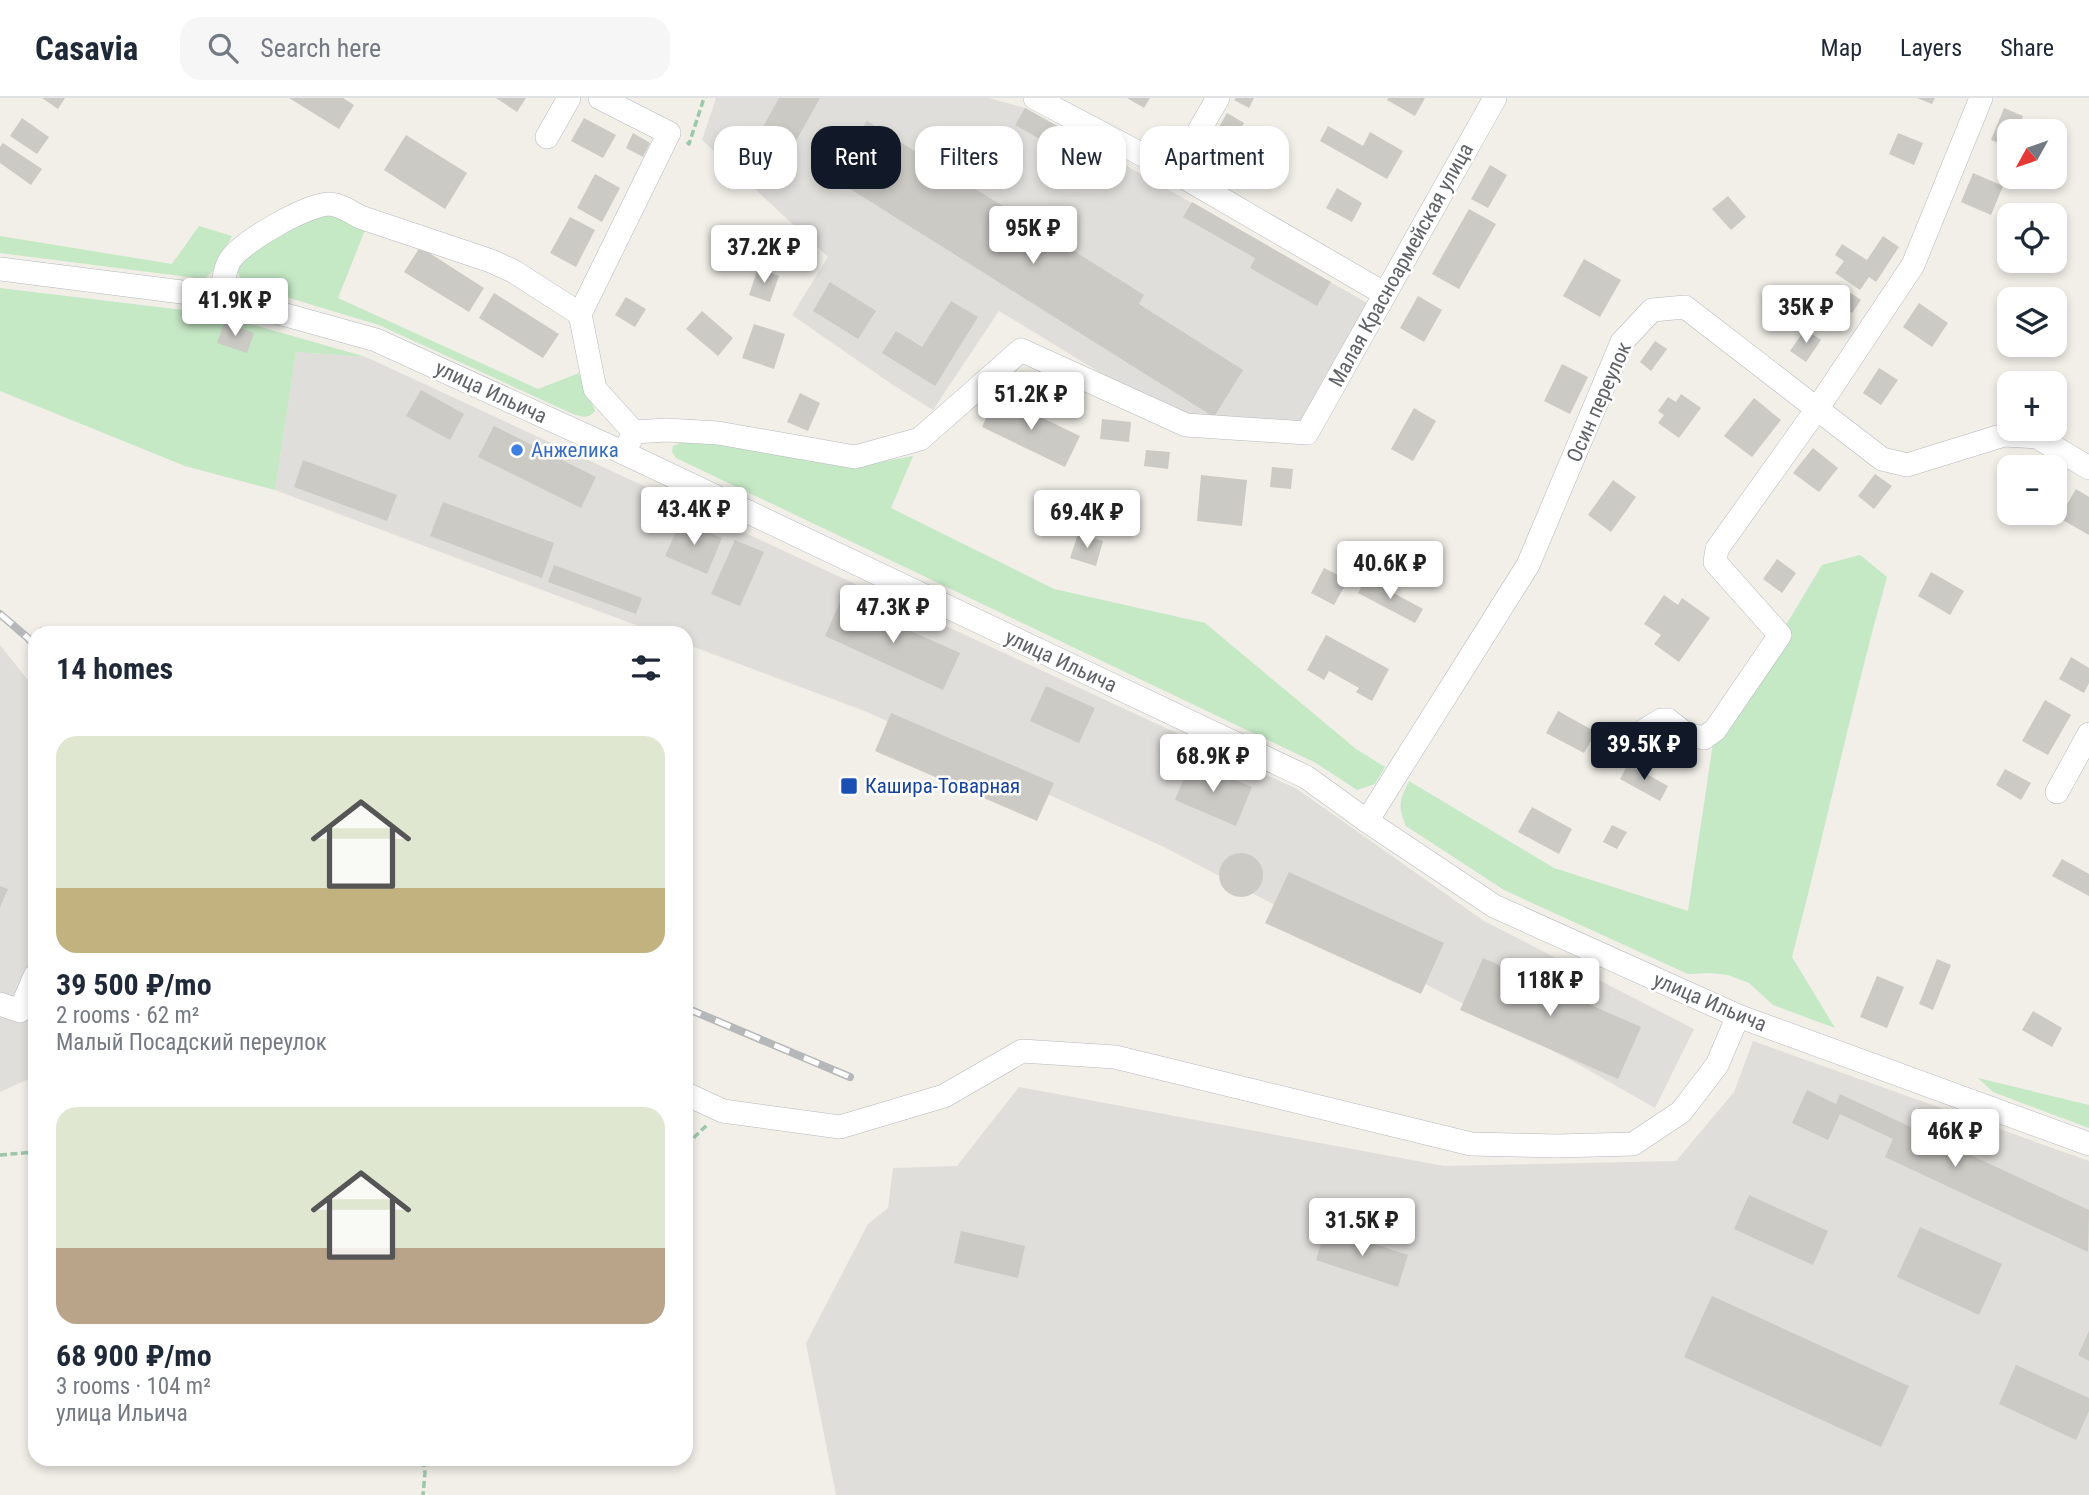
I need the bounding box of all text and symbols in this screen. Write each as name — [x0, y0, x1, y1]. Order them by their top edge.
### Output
search box — [180, 17, 670, 80]
text: Casavia — [35, 29, 138, 68]
icon: search — [204, 29, 242, 67]
text: Search here — [260, 33, 381, 63]
text: Map — [1821, 34, 1862, 62]
text: Layers — [1900, 34, 1962, 62]
text: Share — [2000, 34, 2054, 62]
north arrow — [1997, 119, 2067, 189]
map controls — [1997, 119, 2067, 525]
chip: Buy — [714, 126, 797, 189]
chip: Rent — [811, 126, 901, 189]
chip: Filters — [915, 126, 1023, 189]
chip: New — [1037, 126, 1126, 189]
chip: Apartment — [1140, 126, 1289, 189]
street label: Малая Красноармейская улица — [1324, 139, 1478, 391]
button: locate — [1997, 203, 2067, 273]
pin: 95K ₽ — [984, 206, 1082, 266]
text: 95K ₽ — [1005, 215, 1061, 242]
pin: 37.2K ₽ — [699, 226, 829, 285]
text: 37.2K ₽ — [727, 234, 801, 261]
pin: 41.9K ₽ — [170, 278, 300, 338]
pin: 35K ₽ — [1757, 286, 1855, 345]
text: 41.9K ₽ — [198, 287, 272, 314]
button: layers — [1997, 287, 2067, 357]
text: 35K ₽ — [1778, 294, 1834, 321]
street label: Осин переулок — [1562, 338, 1636, 466]
street label: улица Ильича — [431, 356, 551, 428]
button: + — [1997, 371, 2067, 441]
pin: 51.2K ₽ — [966, 372, 1096, 432]
text: 51.2K ₽ — [994, 381, 1068, 408]
place label: Анжелика — [531, 438, 619, 462]
marker: Анжелика — [509, 442, 525, 458]
button: − — [1997, 455, 2067, 525]
pin: 43.4K ₽ — [629, 488, 759, 547]
pin: 69.4K ₽ — [1022, 490, 1152, 550]
text: 43.4K ₽ — [657, 496, 731, 523]
text: 69.4K ₽ — [1050, 499, 1124, 526]
pin: 40.6K ₽ — [1325, 542, 1455, 601]
text: 40.6K ₽ — [1353, 550, 1427, 577]
pin: 47.3K ₽ — [828, 586, 958, 645]
text: 47.3K ₽ — [856, 594, 930, 621]
street label: улица Ильича — [1001, 625, 1121, 697]
icon: filters — [627, 649, 665, 687]
text: 14 homes — [56, 651, 173, 686]
pin: 39.5K ₽ — [1579, 722, 1709, 782]
text: 39.5K ₽ — [1607, 731, 1681, 758]
pin: 68.9K ₽ — [1148, 734, 1278, 794]
text: 68.9K ₽ — [1176, 743, 1250, 770]
place label: Кашира-Товарная — [865, 774, 1020, 798]
marker: Кашира-Товарная — [839, 776, 859, 796]
icon: home — [298, 781, 424, 907]
pin: 118K ₽ — [1493, 958, 1607, 1018]
text: 39 500 ₽/mo — [56, 967, 212, 1002]
text: 118K ₽ — [1516, 967, 1584, 994]
street label: улица Ильича — [1650, 967, 1770, 1037]
text: 2 rooms · 62 m² — [56, 1002, 199, 1029]
text: Малый Посадский переулок — [56, 1029, 327, 1056]
pin: 46K ₽ — [1906, 1110, 2004, 1169]
text: 46K ₽ — [1927, 1118, 1983, 1145]
icon: home — [298, 1152, 424, 1278]
pin: 31.5K ₽ — [1297, 1198, 1427, 1258]
text: 31.5K ₽ — [1325, 1207, 1399, 1234]
text: 68 900 ₽/mo — [56, 1338, 212, 1373]
text: 3 rooms · 104 m² — [56, 1373, 211, 1400]
text: улица Ильича — [56, 1400, 188, 1427]

